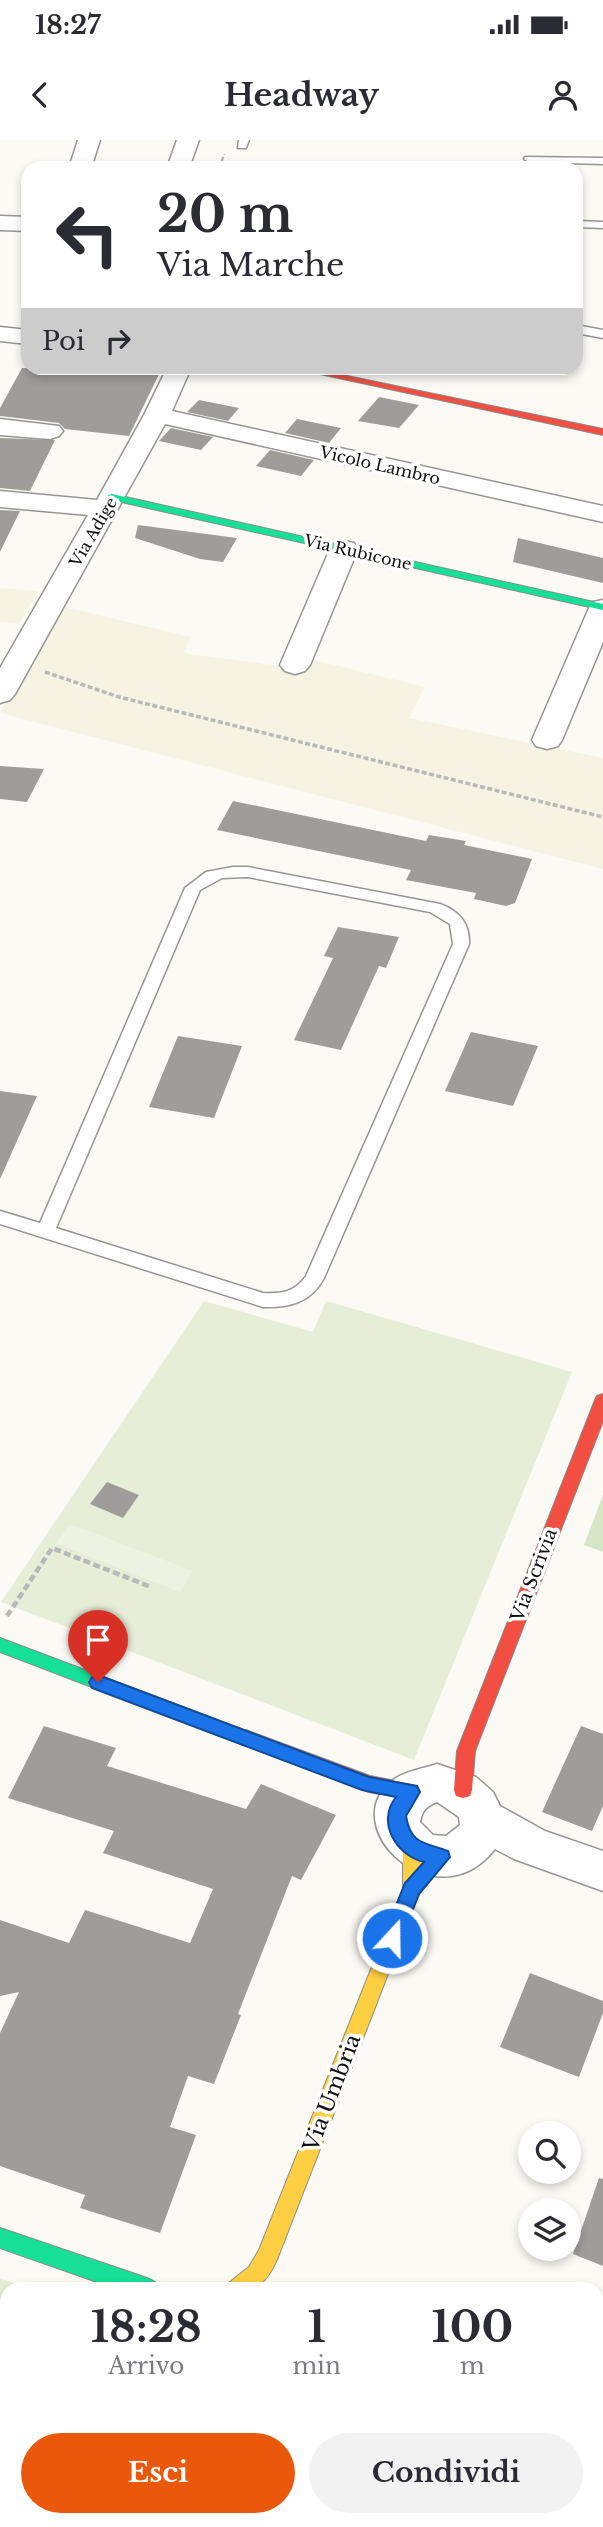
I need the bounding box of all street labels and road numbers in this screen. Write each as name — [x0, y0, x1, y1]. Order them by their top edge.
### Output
street label: Vicolo Lambro — [317, 441, 442, 489]
street label: Via Adige — [64, 493, 121, 571]
street label: Via Rubicone — [301, 530, 414, 574]
street label: Via Scrivia — [506, 1525, 562, 1626]
street label: Via Umbria — [297, 2030, 366, 2156]

